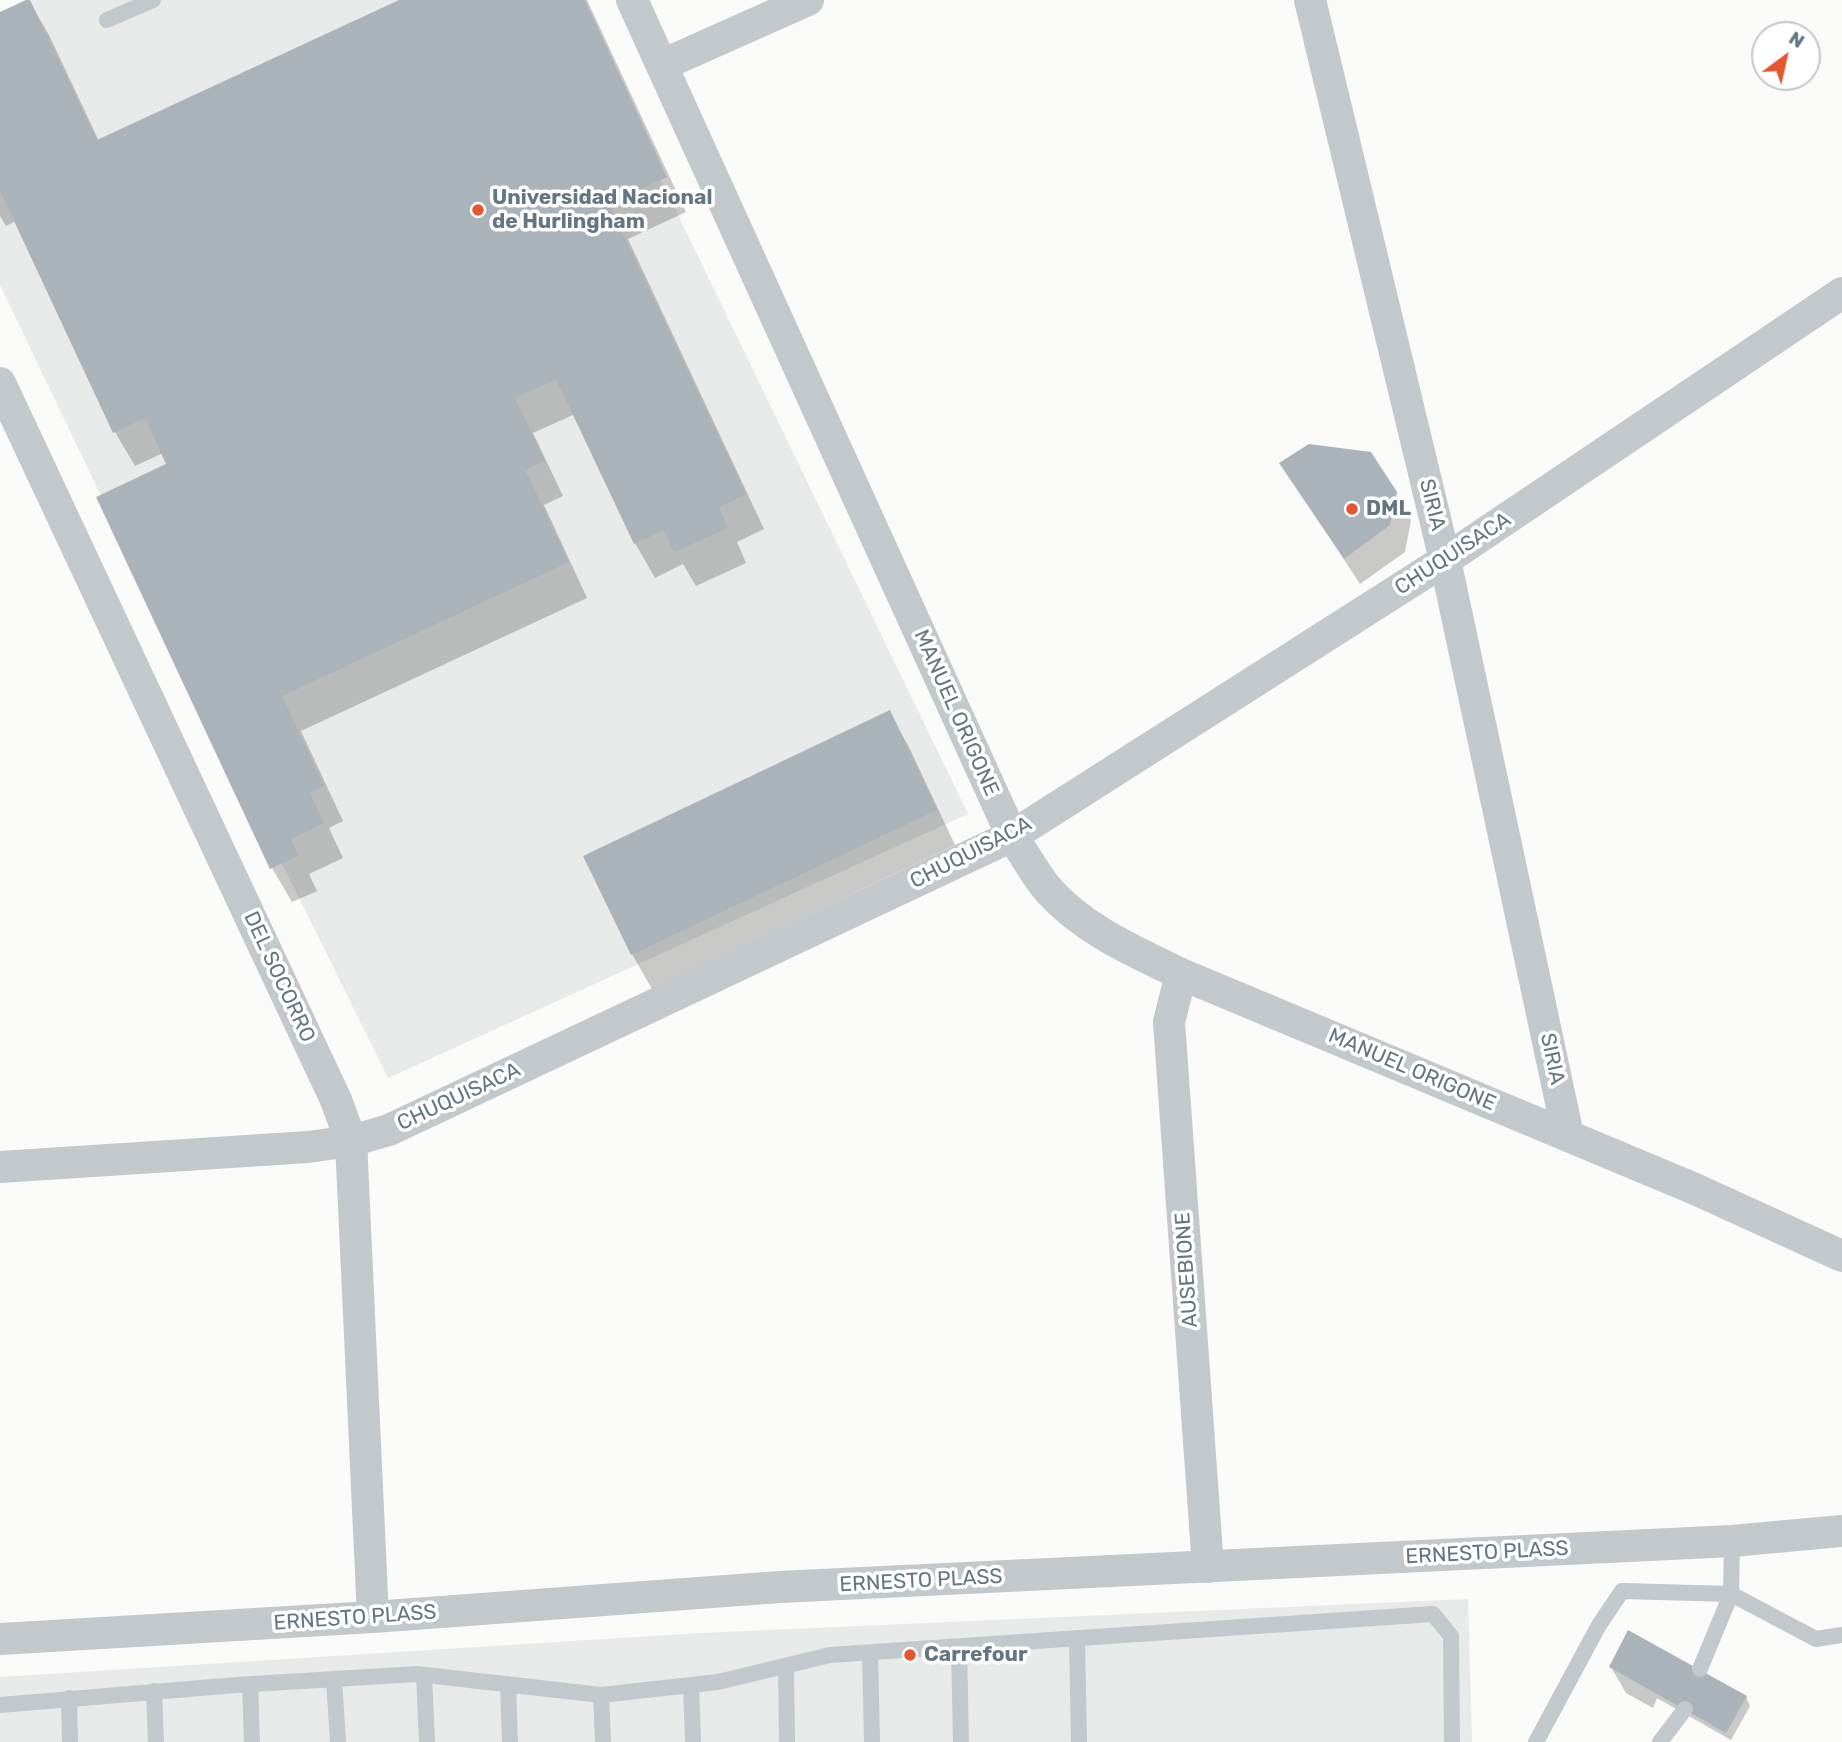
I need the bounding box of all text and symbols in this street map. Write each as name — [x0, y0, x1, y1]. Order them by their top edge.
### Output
north arrow — [1751, 21, 1821, 91]
text: N — [1785, 26, 1809, 53]
place label: Universidad Nacional de Hurlingham — [492, 185, 712, 235]
marker: Universidad Nacional de Hurlingham — [470, 202, 486, 218]
street label: SIRIA — [1413, 477, 1451, 533]
place label: DML — [1366, 496, 1411, 522]
marker: DML — [1344, 501, 1360, 517]
street label: CHUQUISACA — [1390, 507, 1516, 601]
street label: MANUEL ORIGONE — [908, 626, 1004, 800]
street label: CHUQUISACA — [906, 812, 1036, 894]
street label: DEL SOCORRO — [238, 908, 320, 1046]
street label: MANUEL ORIGONE — [1325, 1023, 1499, 1117]
street label: SIRIA — [1534, 1031, 1570, 1087]
street label: CHUQUISACA — [393, 1057, 525, 1137]
street label: AUSEBIONE — [1170, 1211, 1204, 1329]
street label: ERNESTO PLASS — [1405, 1536, 1569, 1570]
street label: ERNESTO PLASS — [839, 1564, 1003, 1598]
street label: ERNESTO PLASS — [273, 1600, 437, 1636]
place label: Carrefour — [924, 1642, 1027, 1668]
marker: Carrefour — [902, 1647, 918, 1663]

